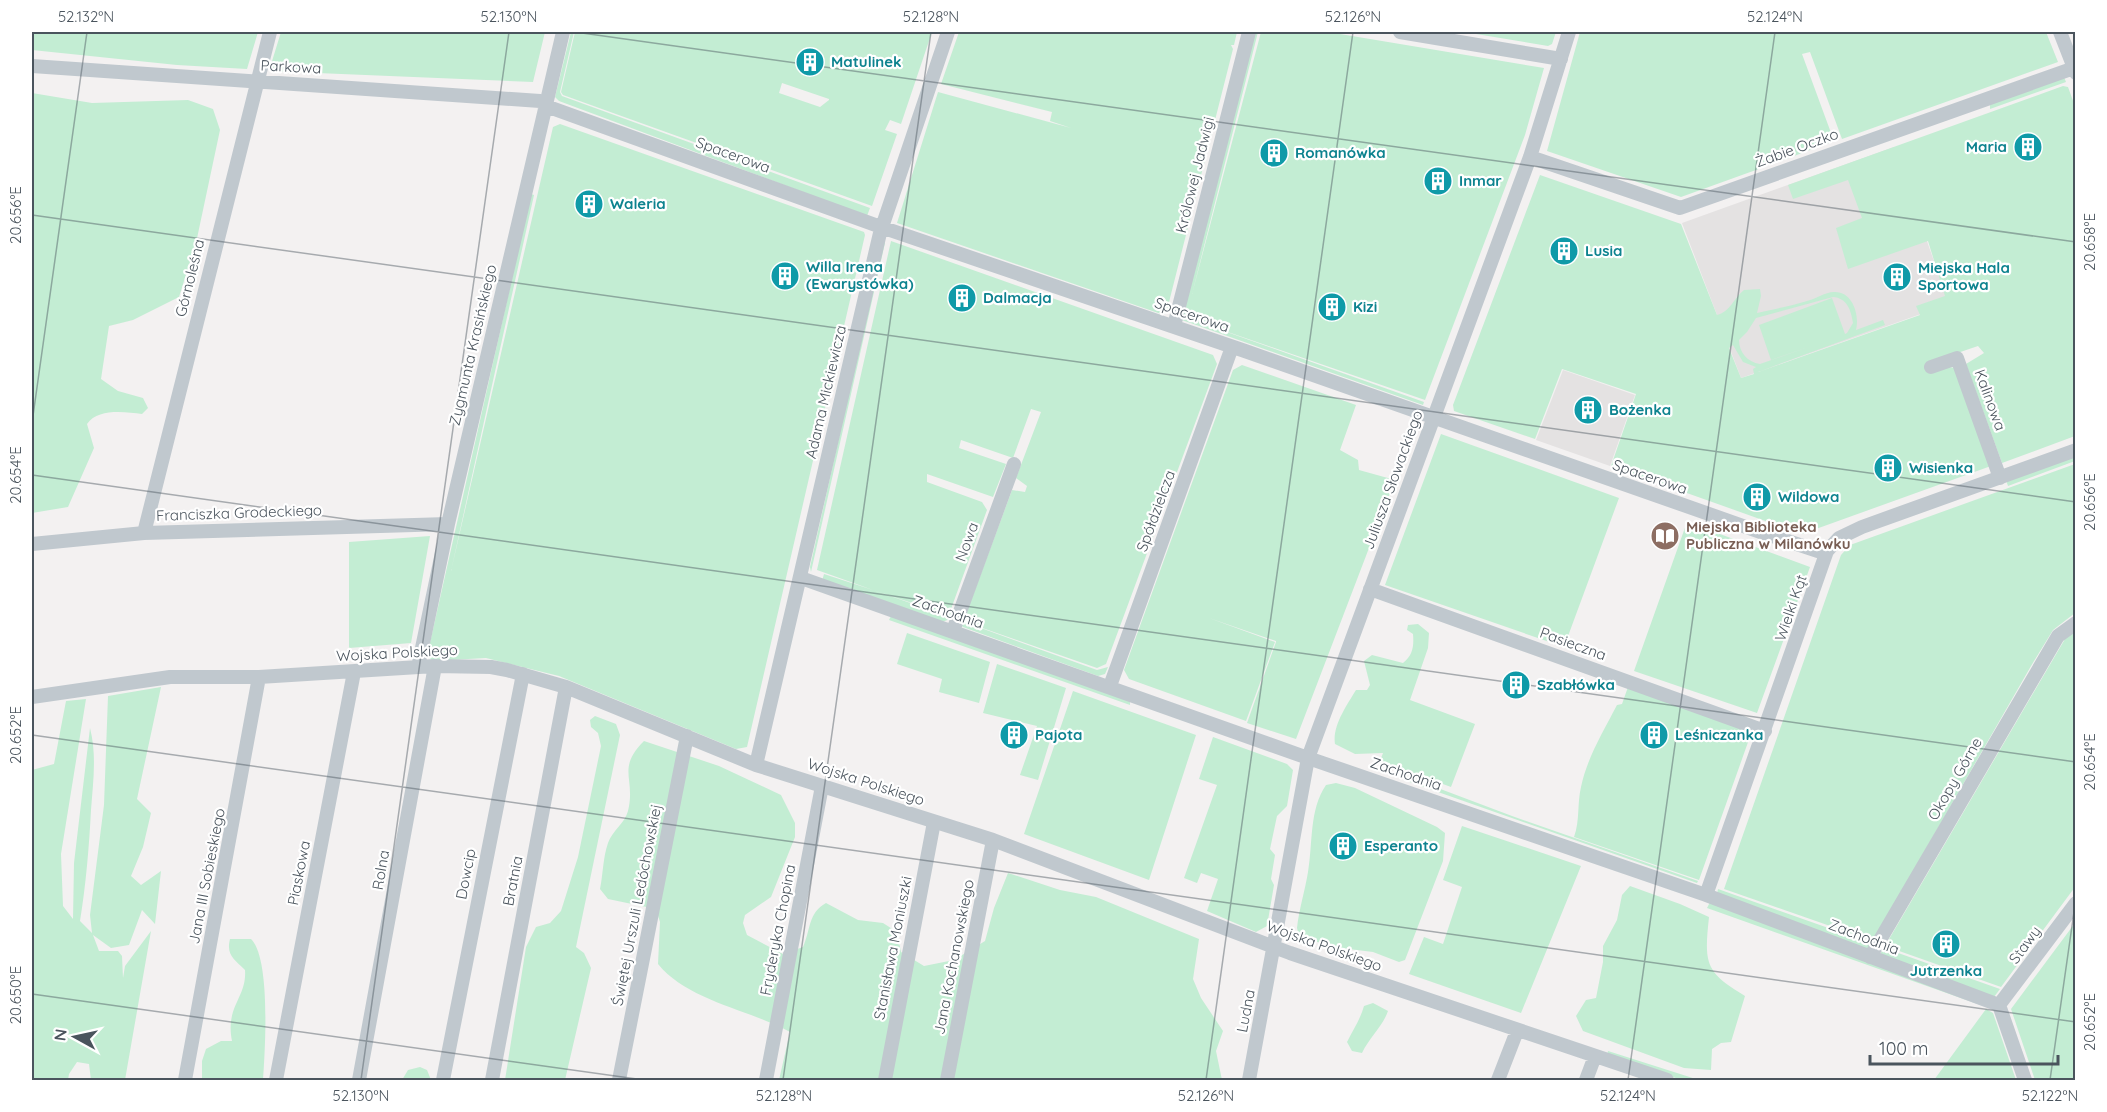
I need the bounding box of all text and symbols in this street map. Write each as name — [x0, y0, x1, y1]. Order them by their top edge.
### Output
text: 52.132°N — [58, 7, 114, 26]
text: 52.130°N — [481, 7, 537, 26]
text: 52.128°N — [903, 7, 959, 26]
text: 52.126°N — [1325, 7, 1381, 26]
text: 52.124°N — [1747, 7, 1803, 26]
building icon: Matulinek — [794, 46, 826, 78]
place label: Matulinek — [831, 52, 902, 71]
street label: Parkowa — [260, 55, 322, 78]
street label: Królowej Jadwigi — [1171, 115, 1218, 235]
street label: Żabie Oczko — [1753, 124, 1841, 171]
building icon: Maria — [2012, 131, 2044, 163]
street label: Spacerowa — [693, 132, 773, 177]
building icon: Romanówka — [1258, 137, 1290, 169]
place label: Maria — [1966, 137, 2007, 156]
place label: Romanówka — [1295, 143, 1386, 162]
building icon: Inmar — [1422, 165, 1454, 197]
place label: Inmar — [1459, 171, 1502, 190]
text: 20.656°E — [6, 186, 25, 244]
building icon: Waleria — [573, 188, 605, 220]
place label: Waleria — [610, 194, 666, 213]
text: 20.658°E — [2080, 213, 2099, 271]
building icon: Lusia — [1548, 235, 1580, 267]
street label: Górnoleśna — [171, 237, 208, 319]
place label: Lusia — [1585, 241, 1622, 260]
place label: Willa Irena (Ewarystówka) — [806, 257, 914, 293]
place label: Miejska Hala Sportowa — [1918, 258, 2010, 294]
building icon: Willa Irena (Ewarystówka) — [769, 260, 801, 292]
building icon: Miejska Hala Sportowa — [1881, 261, 1913, 293]
street label: Zygmunta Krasińskiego — [445, 262, 500, 427]
building icon: Dalmacja — [946, 282, 978, 314]
place label: Dalmacja — [983, 288, 1052, 307]
building icon: Kizi — [1316, 291, 1348, 323]
street label: Spacerowa — [1152, 293, 1232, 336]
place label: Kizi — [1353, 297, 1377, 316]
street label: Adama Mickiewicza — [801, 323, 850, 460]
street label: Kalinowa — [1971, 366, 2010, 433]
building icon: Bożenka — [1572, 394, 1604, 426]
place label: Bożenka — [1609, 400, 1671, 419]
street label: Juliusza Słowackiego — [1359, 408, 1427, 552]
text: 20.654°E — [6, 446, 25, 504]
building icon: Wisienka — [1872, 452, 1904, 484]
street label: Spacerowa — [1610, 455, 1690, 498]
place label: Wisienka — [1909, 458, 1973, 477]
street label: Spółdzielcza — [1132, 467, 1179, 554]
text: 20.656°E — [2080, 473, 2099, 531]
building icon: Wildowa — [1741, 481, 1773, 513]
place label: Wildowa — [1778, 487, 1839, 506]
street label: Franciszka Grodeckiego — [156, 500, 322, 525]
place label: Miejska Biblioteka Publiczna w Milanówku — [1686, 517, 1851, 553]
street label: Nowa — [951, 520, 982, 564]
library icon: Miejska Biblioteka Publiczna w Milanówku — [1649, 520, 1681, 552]
street label: Wielki Kąt — [1770, 572, 1811, 644]
street label: Zachodnia — [910, 590, 986, 633]
street label: Pasieczna — [1537, 623, 1609, 664]
street label: Wojska Polskiego — [336, 640, 458, 665]
building icon: Szabłówka — [1500, 669, 1532, 701]
place label: Szabłówka — [1537, 675, 1615, 694]
text: 20.652°E — [6, 706, 25, 764]
building icon: Pajota — [998, 719, 1030, 751]
building icon: Leśniczanka — [1638, 719, 1670, 751]
place label: Pajota — [1035, 725, 1082, 744]
place label: Leśniczanka — [1675, 725, 1763, 744]
text: 20.654°E — [2080, 733, 2099, 791]
street label: Okopy Górne — [1923, 734, 1986, 823]
street label: Zachodnia — [1368, 752, 1444, 795]
street label: Wojska Polskiego — [805, 754, 927, 809]
street label: Świętej Urszuli Ledóchowskiej — [608, 802, 665, 1007]
street label: Jana III Sobieskiego — [184, 806, 229, 945]
building icon: Esperanto — [1327, 830, 1359, 862]
place label: Esperanto — [1364, 836, 1438, 855]
street label: Piaskowa — [283, 839, 314, 907]
street label: Dowcip — [451, 847, 480, 901]
street label: Rolna — [368, 848, 393, 891]
street label: Bratnia — [498, 854, 527, 908]
street label: Fryderyka Chopina — [755, 863, 800, 997]
street label: Stanisława Moniuszki — [869, 875, 916, 1021]
street label: Jana Kochanowskiego — [929, 878, 978, 1036]
street label: Zachodnia — [1826, 914, 1902, 959]
street label: Wojska Polskiego — [1264, 916, 1385, 975]
street label: Stawy — [2004, 922, 2045, 967]
building icon: Jutrzenka — [1930, 928, 1962, 960]
place label: Jutrzenka — [1910, 961, 1982, 980]
text: 20.650°E — [6, 966, 25, 1024]
street label: Ludna — [1232, 988, 1259, 1034]
text: 20.652°E — [2080, 993, 2099, 1051]
north arrow — [45, 1007, 105, 1067]
text: N — [49, 1028, 71, 1042]
scale bar — [1870, 1028, 2058, 1066]
text: 100 m — [1879, 1037, 1928, 1060]
text: 52.130°N — [333, 1086, 389, 1105]
text: 52.128°N — [756, 1086, 812, 1105]
text: 52.126°N — [1178, 1086, 1234, 1105]
text: 52.124°N — [1600, 1086, 1656, 1105]
text: 52.122°N — [2022, 1086, 2078, 1105]

